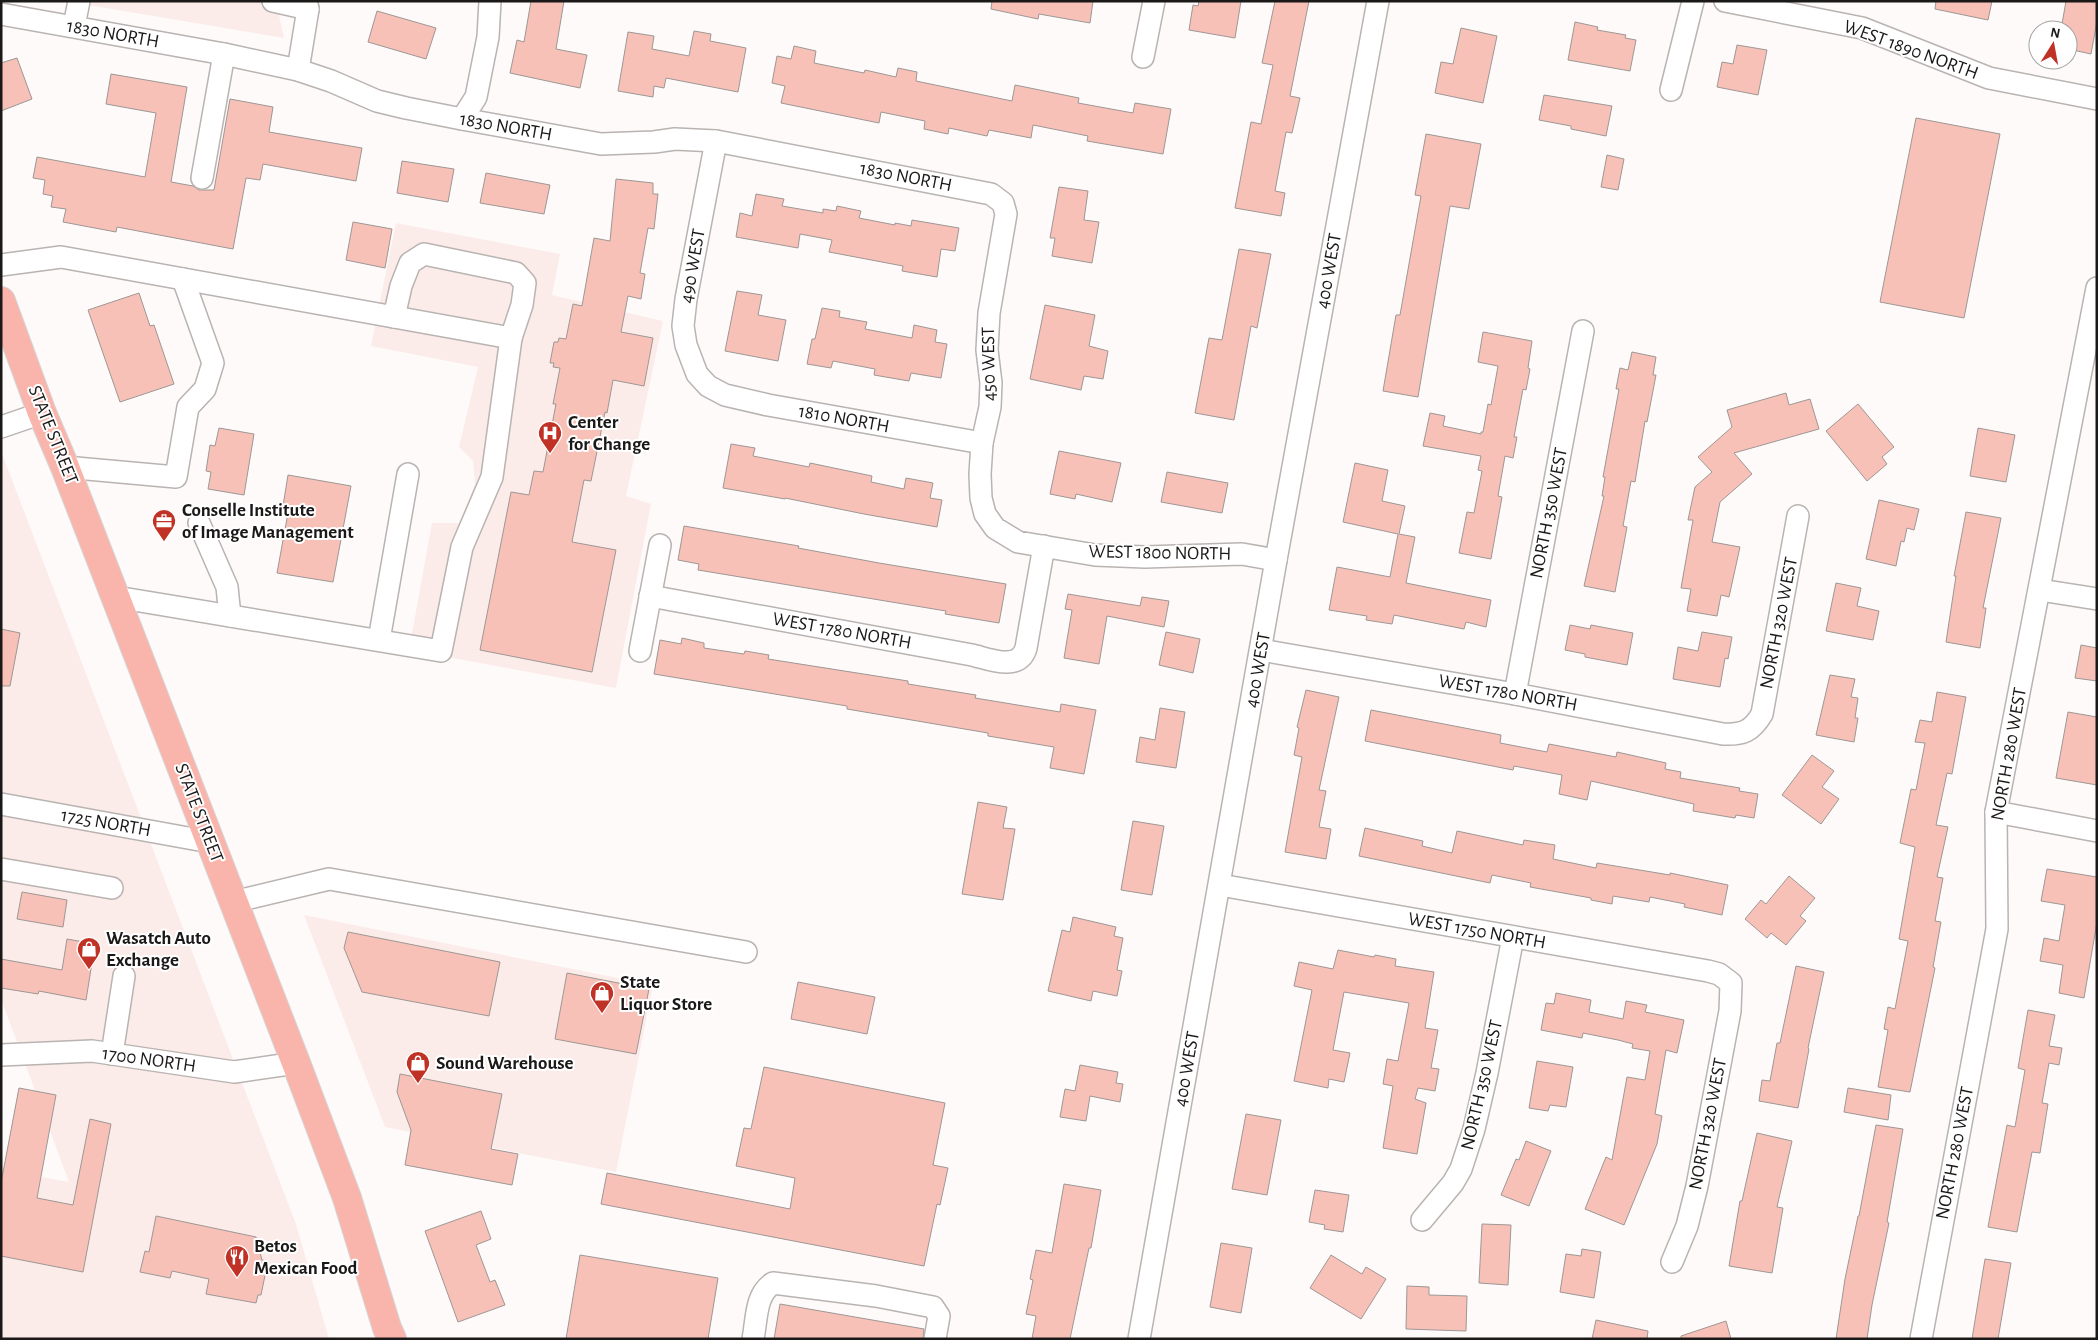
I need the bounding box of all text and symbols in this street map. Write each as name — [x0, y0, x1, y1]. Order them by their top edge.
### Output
street label: 1830 NORTH — [65, 17, 161, 51]
street label: WEST 1890 NORTH — [1841, 17, 1981, 83]
north arrow — [2028, 20, 2078, 70]
text: N — [2049, 25, 2061, 41]
street label: 1830 NORTH — [458, 110, 554, 144]
street label: 1830 NORTH — [858, 159, 954, 195]
street label: 490 WEST — [677, 227, 709, 305]
street label: 400 WEST — [1313, 232, 1345, 310]
street label: 450 WEST — [979, 327, 999, 401]
street label: STATE STREET — [25, 383, 81, 487]
street label: 1810 NORTH — [797, 402, 891, 436]
place label: Center for Change — [568, 413, 650, 454]
hospital icon: Center for Change — [537, 420, 563, 454]
street label: NORTH 350 WEST — [1527, 446, 1571, 580]
place label: Conselle Institute of Image Management — [182, 501, 354, 542]
office icon: Conselle Institute of Image Management — [151, 508, 177, 542]
street label: WEST 1800 NORTH — [1088, 542, 1232, 564]
street label: NORTH 320 WEST — [1757, 556, 1801, 690]
street label: WEST 1780 NORTH — [771, 609, 913, 653]
street label: 400 WEST — [1242, 631, 1274, 709]
street label: WEST 1780 NORTH — [1437, 671, 1579, 715]
street label: NORTH 280 WEST — [1988, 686, 2030, 822]
street label: STATE STREET — [171, 761, 227, 865]
street label: 1725 NORTH — [60, 806, 152, 840]
street label: WEST 1750 NORTH — [1407, 910, 1547, 952]
place label: Wasatch Auto Exchange — [106, 929, 211, 970]
shop icon: Wasatch Auto Exchange — [76, 936, 102, 970]
place label: State Liquor Store — [620, 973, 712, 1014]
shop icon: State Liquor Store — [589, 980, 615, 1014]
street label: NORTH 350 WEST — [1458, 1018, 1506, 1152]
street label: 400 WEST — [1171, 1030, 1203, 1108]
street label: 1700 NORTH — [101, 1044, 197, 1076]
shop icon: Sound Warehouse — [405, 1050, 431, 1084]
place label: Sound Warehouse — [436, 1054, 574, 1073]
street label: NORTH 320 WEST — [1686, 1057, 1730, 1191]
street label: NORTH 280 WEST — [1933, 1085, 1977, 1221]
place label: Betos Mexican Food — [254, 1237, 358, 1278]
restaurant icon: Betos Mexican Food — [224, 1244, 250, 1278]

